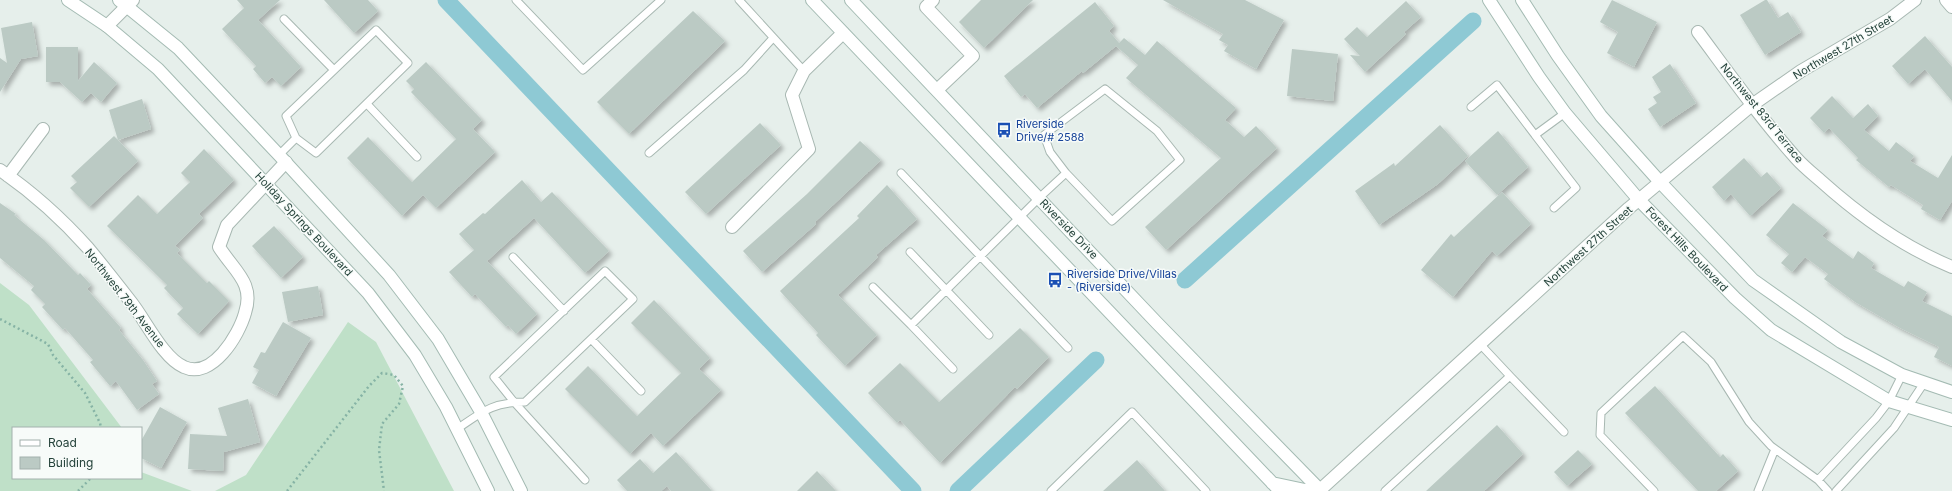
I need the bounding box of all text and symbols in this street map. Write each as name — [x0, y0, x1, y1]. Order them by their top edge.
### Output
street label: Northwest 27th Street — [1790, 11, 1896, 82]
street label: Northwest 83rd Terrace — [1717, 60, 1807, 166]
place label: Riverside Drive/# 2588 — [1016, 117, 1085, 144]
bus stop icon: Riverside Drive/# 2588 — [995, 121, 1013, 139]
street label: Holiday Springs Boulevard — [252, 169, 356, 279]
street label: Riverside Drive — [1037, 196, 1101, 262]
street label: Northwest 27th Street — [1541, 202, 1635, 289]
street label: Forest Hills Boulevard — [1643, 204, 1731, 294]
street label: Northwest 79th Avenue — [82, 246, 168, 350]
place label: Riverside Drive/Villas - (Riverside) — [1067, 267, 1177, 294]
bus stop icon: Riverside Drive/Villas - (Riverside) — [1046, 271, 1064, 289]
legend — [12, 427, 142, 479]
text: Road — [48, 435, 77, 450]
text: Building — [48, 455, 93, 470]

